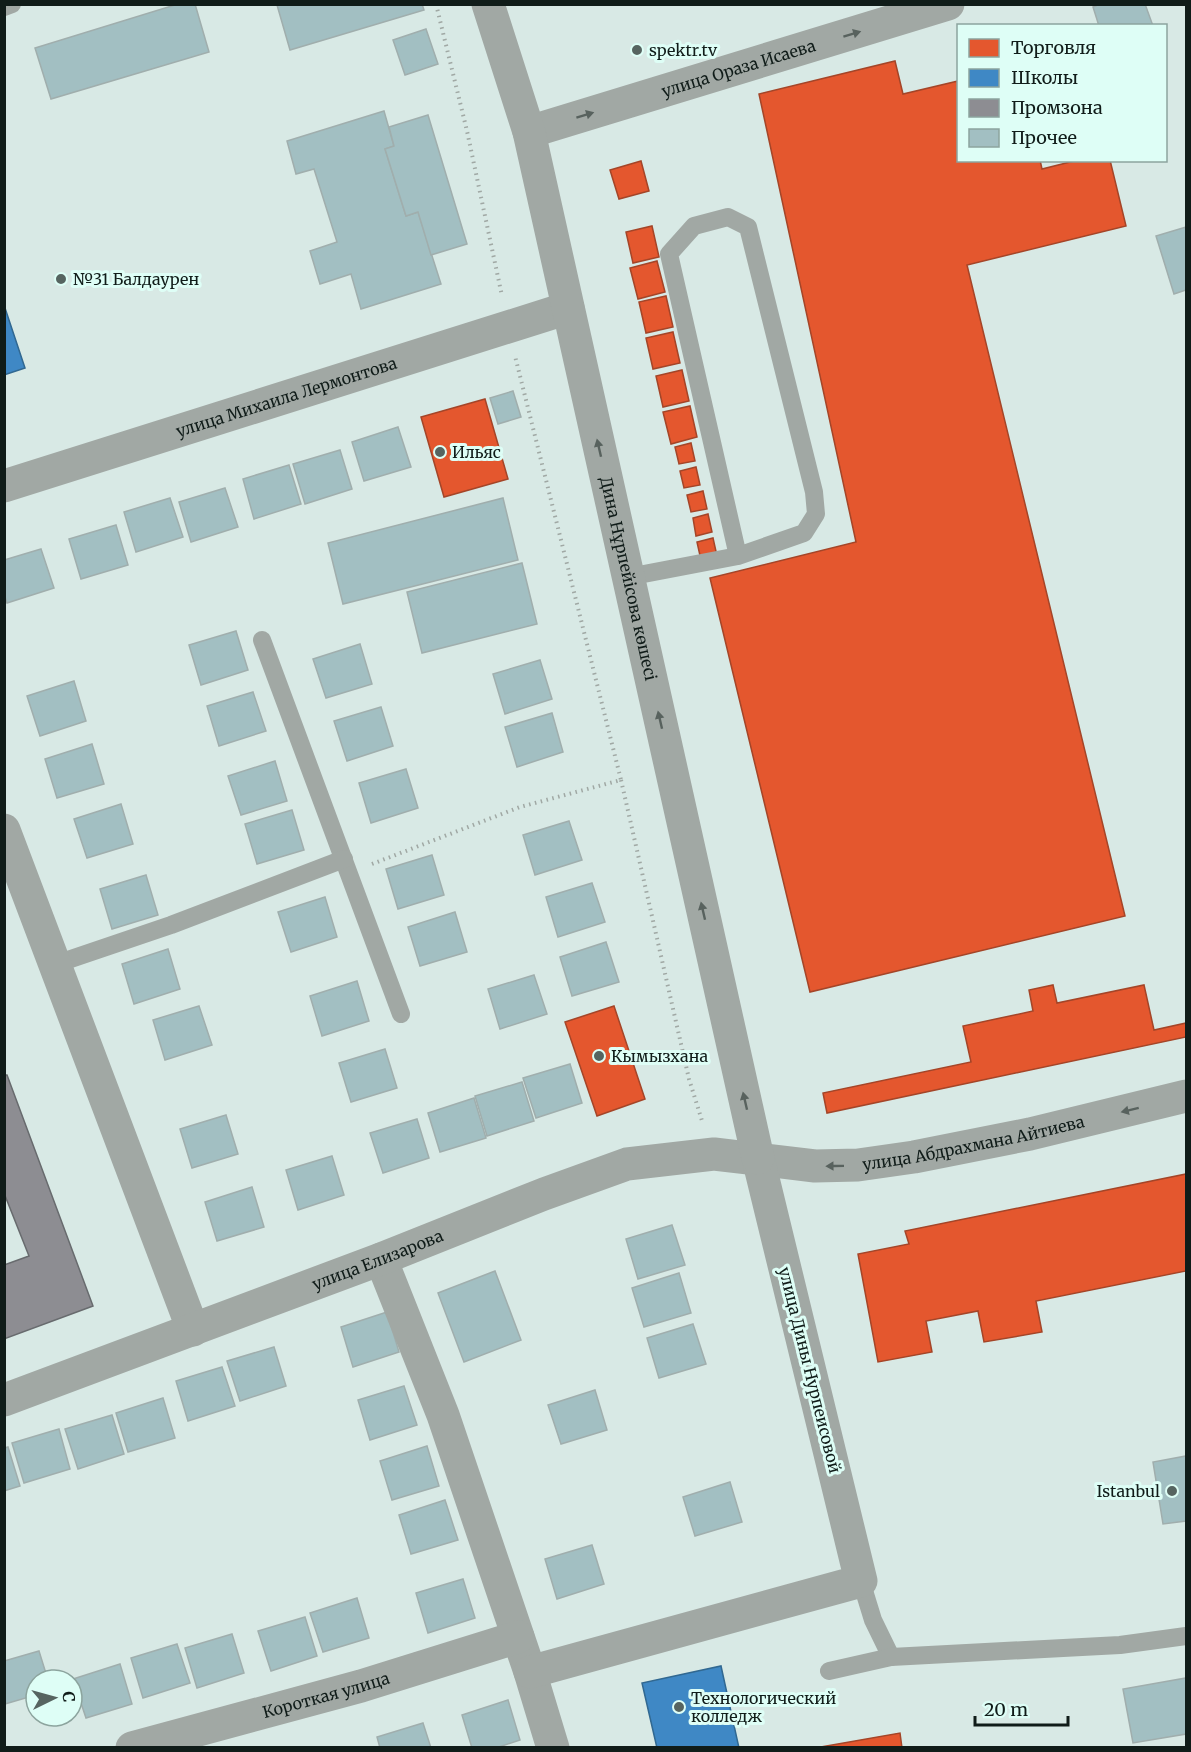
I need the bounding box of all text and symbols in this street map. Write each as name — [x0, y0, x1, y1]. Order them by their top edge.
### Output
legend — [957, 24, 1167, 162]
one-way arrow — [843, 29, 861, 38]
street label: улица Ораза Исаева — [659, 35, 818, 101]
text: Торговля — [1011, 36, 1096, 59]
place label: spektr.tv — [649, 40, 718, 60]
marker: spektr.tv — [630, 43, 644, 57]
text: Школы — [1011, 66, 1078, 89]
text: Промзона — [1011, 96, 1103, 119]
one-way arrow — [576, 110, 594, 119]
text: Прочее — [1011, 126, 1077, 149]
place label: №31 Балдаурен — [73, 269, 199, 289]
marker: №31 Балдаурен — [54, 272, 68, 286]
street label: улица Михаила Лермонтова — [173, 353, 400, 441]
one-way arrow — [594, 439, 604, 457]
place label: Ильяс — [452, 442, 501, 462]
marker: Ильяс — [433, 445, 447, 459]
street label: Дина Нұрпейісова көшесі — [596, 475, 661, 683]
one-way arrow — [655, 711, 664, 730]
one-way arrow — [697, 902, 707, 920]
place label: Кымызхана — [611, 1046, 709, 1066]
marker: Кымызхана — [592, 1049, 606, 1063]
one-way arrow — [740, 1091, 749, 1110]
one-way arrow — [1120, 1106, 1139, 1115]
street label: улица Абдрахмана Айтиева — [861, 1111, 1087, 1174]
one-way arrow — [826, 1161, 845, 1170]
street label: улица Елизарова — [309, 1225, 446, 1294]
street label: улица Дины Нурпеисовой — [775, 1265, 845, 1475]
place label: Istanbul — [1096, 1481, 1160, 1501]
marker: Istanbul — [1165, 1484, 1179, 1498]
north arrow — [24, 1668, 84, 1728]
street label: Короткая улица — [260, 1668, 392, 1722]
place label: Технологический колледж — [691, 1688, 836, 1726]
scale bar — [975, 1689, 1068, 1727]
text: С — [59, 1691, 79, 1703]
text: 20 m — [984, 1698, 1028, 1721]
marker: Технологический колледж — [672, 1700, 686, 1714]

